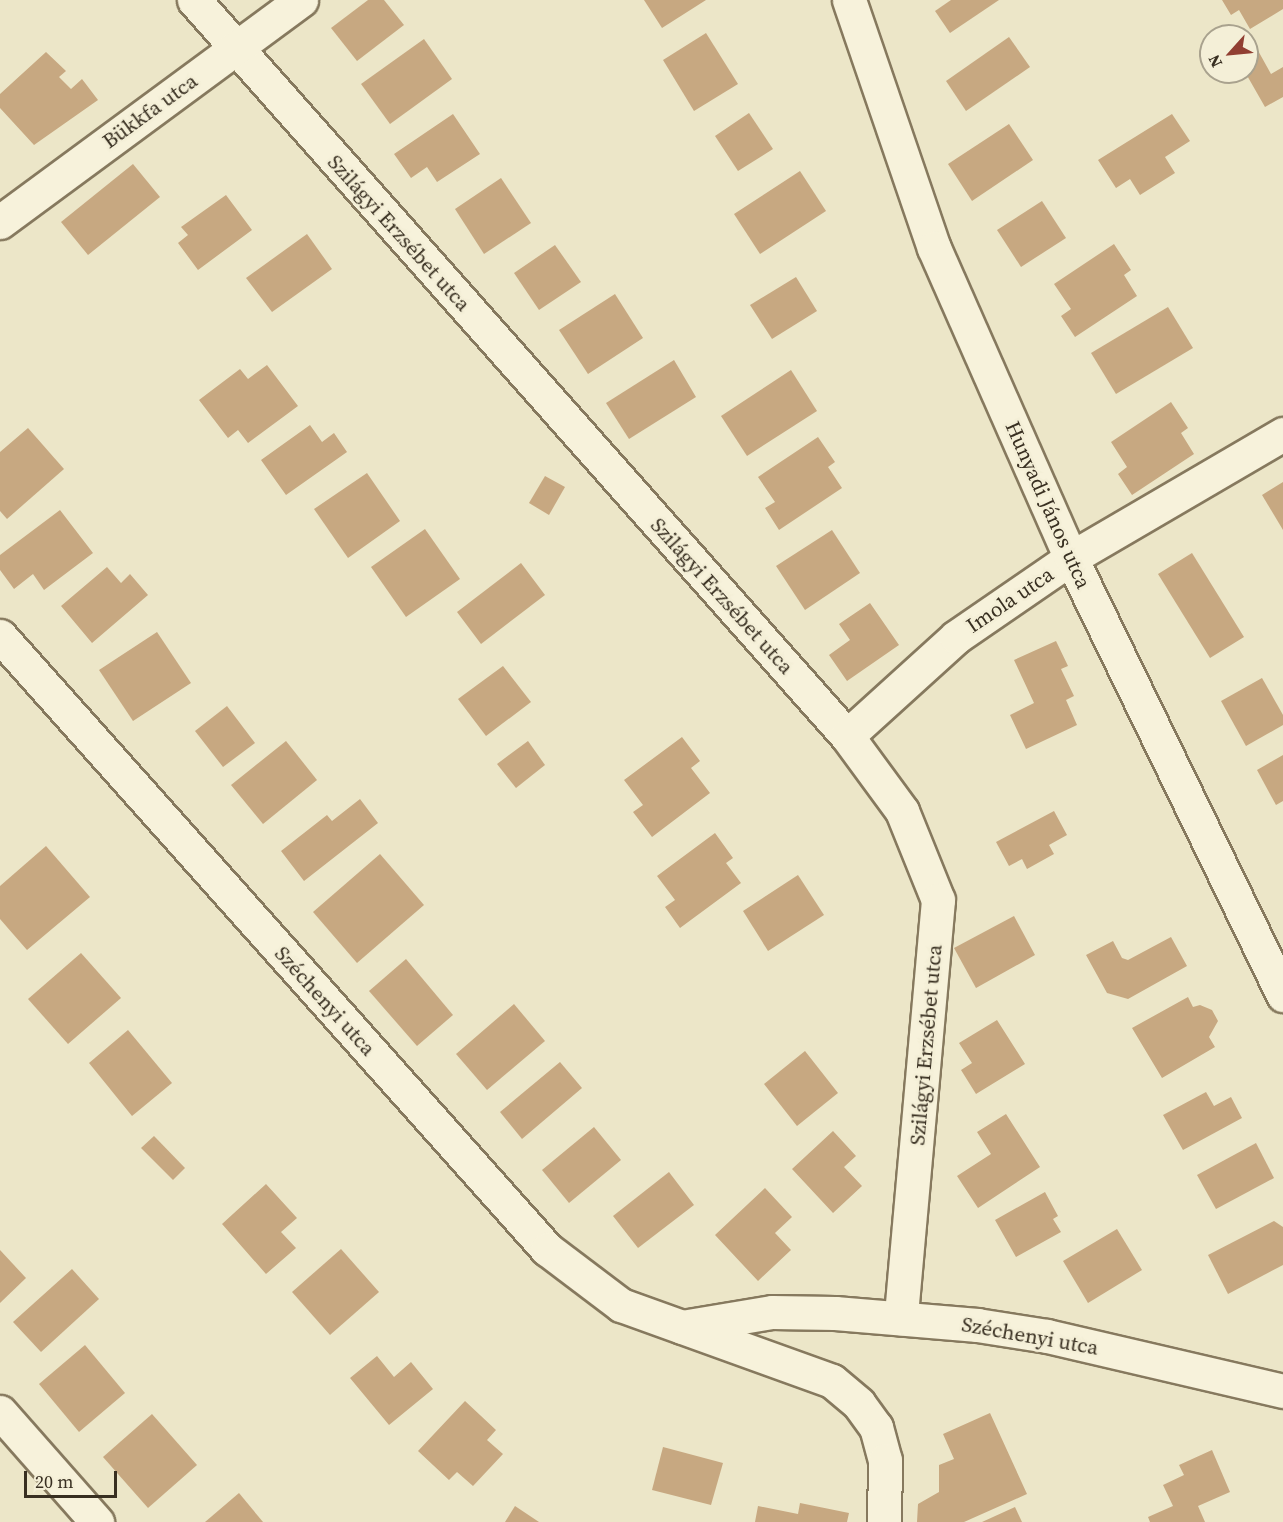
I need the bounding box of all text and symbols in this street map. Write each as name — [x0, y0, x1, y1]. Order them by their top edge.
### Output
north arrow — [1199, 24, 1259, 84]
text: N — [1202, 51, 1227, 71]
street label: Bükkfa utca — [98, 68, 202, 154]
street label: Szilágyi Erzsébet utca — [322, 150, 476, 316]
street label: Hunyadi János utca — [1000, 417, 1096, 593]
street label: Szilágyi Erzsébet utca — [645, 513, 799, 679]
street label: Imola utca — [962, 562, 1058, 638]
street label: Széchenyi utca — [269, 941, 381, 1061]
street label: Szilágyi Erzsébet utca — [905, 944, 947, 1146]
street label: Széchenyi utca — [960, 1312, 1100, 1360]
scale bar — [27, 1459, 120, 1497]
text: 20 m — [35, 1469, 73, 1494]

